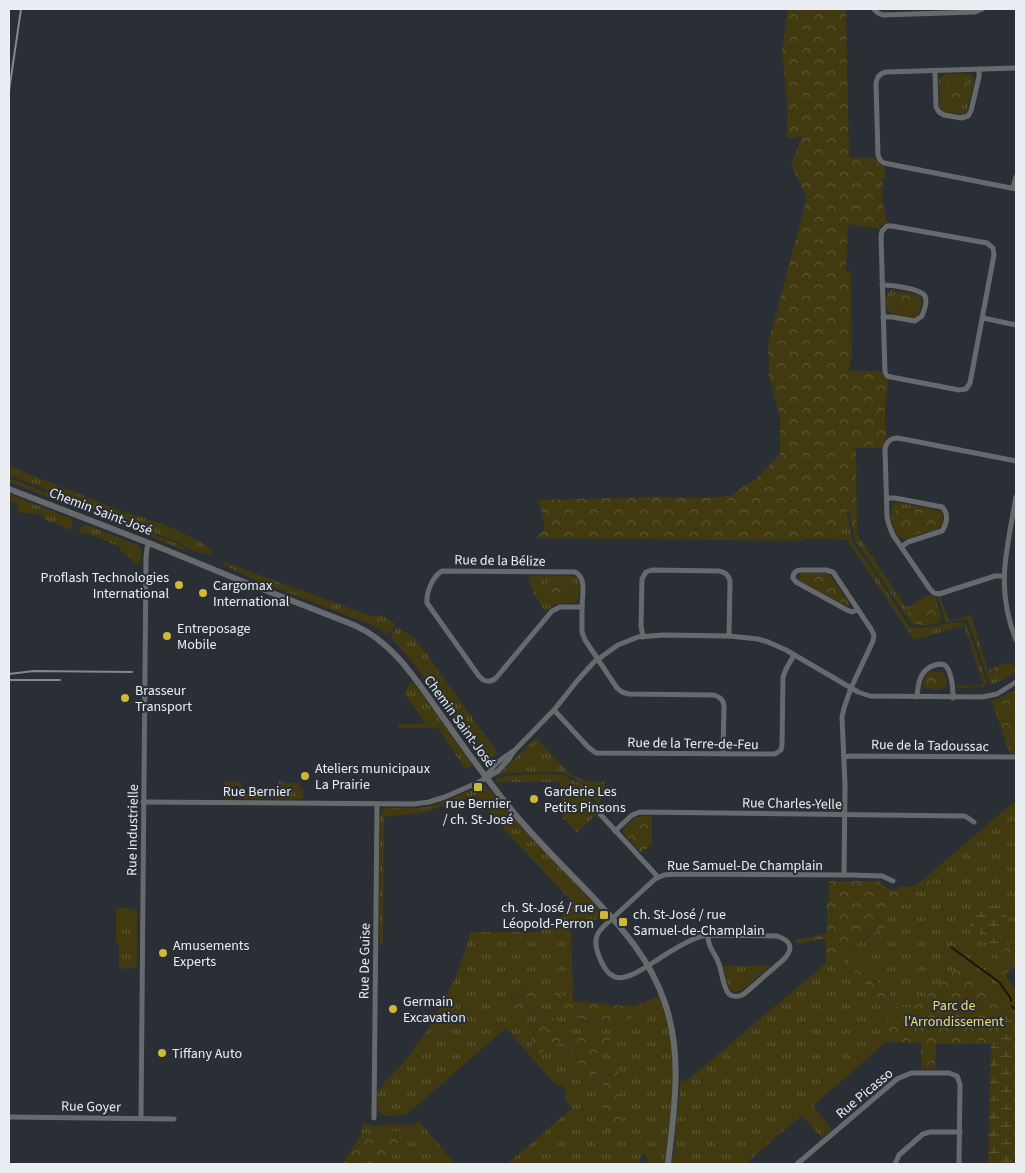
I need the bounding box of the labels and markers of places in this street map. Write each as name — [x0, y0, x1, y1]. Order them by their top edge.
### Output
place label: Proflash Technologies International — [41, 568, 169, 604]
place label: Cargomax International — [213, 576, 290, 612]
marker: Proflash Technologies International — [173, 579, 185, 591]
marker: Cargomax International — [197, 587, 209, 599]
place label: Entreposage Mobile — [177, 619, 251, 655]
marker: Entreposage Mobile — [161, 630, 173, 642]
place label: Brasseur Transport — [135, 681, 192, 717]
marker: Brasseur Transport — [119, 692, 131, 704]
place label: Ateliers municipaux La Prairie — [315, 759, 431, 795]
marker: Ateliers municipaux La Prairie — [299, 770, 311, 782]
marker: rue Bernier / ch. St-José — [472, 781, 484, 793]
place label: Garderie Les Petits Pinsons — [544, 782, 626, 818]
marker: Garderie Les Petits Pinsons — [528, 793, 540, 805]
place label: rue Bernier / ch. St-José — [443, 794, 513, 830]
place label: ch. St-José / rue Léopold-Perron — [501, 898, 594, 934]
place label: ch. St-José / rue Samuel-de-Champlain — [633, 905, 765, 941]
marker: ch. St-José / rue Léopold-Perron — [598, 909, 610, 921]
marker: ch. St-José / rue Samuel-de-Champlain — [617, 916, 629, 928]
place label: Amusements Experts — [173, 936, 249, 972]
marker: Amusements Experts — [157, 947, 169, 959]
place label: Germain Excavation — [403, 992, 466, 1028]
marker: Germain Excavation — [387, 1003, 399, 1015]
place label: Tiffany Auto — [172, 1044, 242, 1064]
marker: Tiffany Auto — [156, 1047, 168, 1059]

